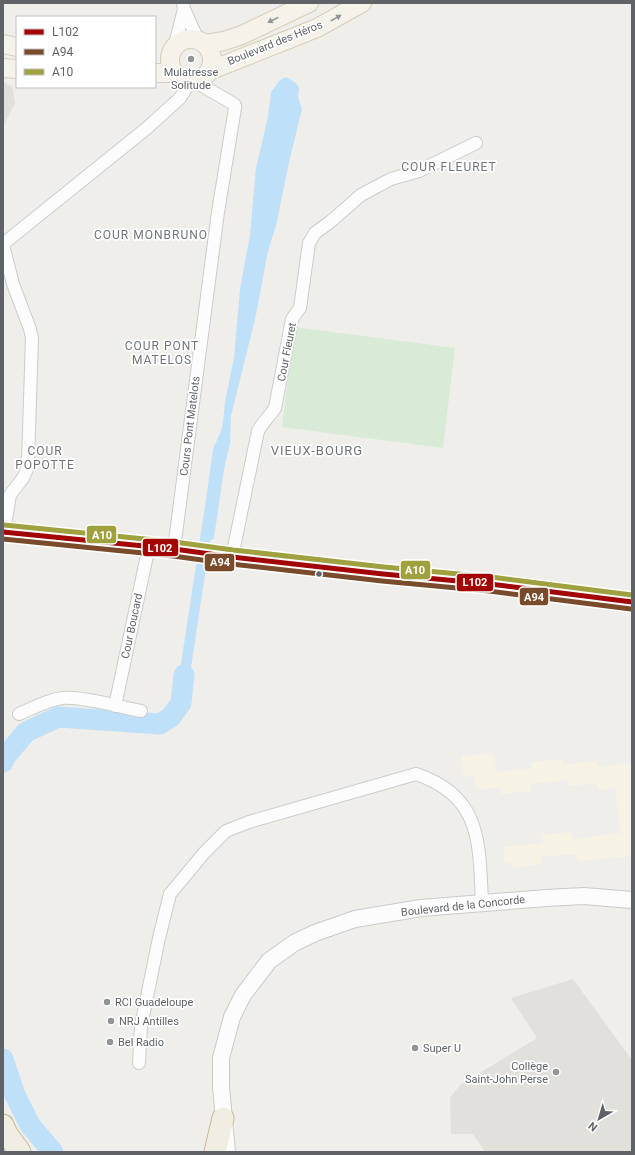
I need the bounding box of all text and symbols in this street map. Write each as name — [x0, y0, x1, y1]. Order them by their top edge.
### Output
one-way arrow — [330, 14, 341, 21]
legend — [16, 16, 156, 88]
one-way arrow — [268, 17, 279, 23]
street label: Boulevard des Héros — [226, 18, 325, 68]
text: L102 — [52, 25, 79, 39]
text: A94 — [52, 45, 74, 59]
marker: Mulatresse Solitude — [186, 54, 196, 64]
text: A10 — [52, 65, 74, 79]
place label: Mulatresse Solitude — [164, 66, 218, 92]
district label: COUR FLEURET — [401, 160, 497, 174]
district label: COUR MONBRUNO — [94, 228, 208, 242]
street label: Cour Fleuret — [275, 321, 299, 383]
district label: COUR PONT MATELOS — [125, 339, 199, 367]
street label: Cours Pont Matelots — [177, 375, 203, 477]
district label: VIEUX-BOURG — [271, 443, 363, 458]
district label: COUR POPOTTE — [15, 444, 75, 472]
line badge: A10 — [86, 525, 117, 544]
text: A10 — [92, 529, 112, 542]
line badge: L102 — [142, 538, 179, 557]
text: L102 — [148, 542, 172, 555]
line badge: A94 — [204, 553, 235, 572]
text: A94 — [210, 556, 231, 569]
line badge: A10 — [400, 560, 431, 580]
text: A10 — [405, 564, 425, 577]
unlabelled marker — [314, 569, 324, 579]
line badge: L102 — [456, 573, 494, 592]
text: L102 — [463, 576, 487, 589]
line badge: A94 — [519, 587, 549, 606]
text: A94 — [524, 591, 545, 604]
street label: Cour Boucard — [119, 592, 145, 660]
street label: Boulevard de la Concorde — [400, 893, 526, 919]
place label: RCI Guadeloupe — [115, 996, 193, 1009]
marker: RCI Guadeloupe — [102, 997, 112, 1007]
place label: NRJ Antilles — [119, 1015, 179, 1028]
marker: NRJ Antilles — [106, 1016, 116, 1026]
place label: Bel Radio — [118, 1036, 164, 1049]
marker: Bel Radio — [105, 1037, 115, 1047]
place label: Super U — [423, 1042, 461, 1055]
marker: Super U — [410, 1043, 420, 1053]
place label: Collège Saint-John Perse — [465, 1060, 548, 1086]
marker: Collège Saint-John Perse — [551, 1067, 561, 1077]
north arrow — [579, 1099, 619, 1139]
text: N — [586, 1119, 600, 1134]

